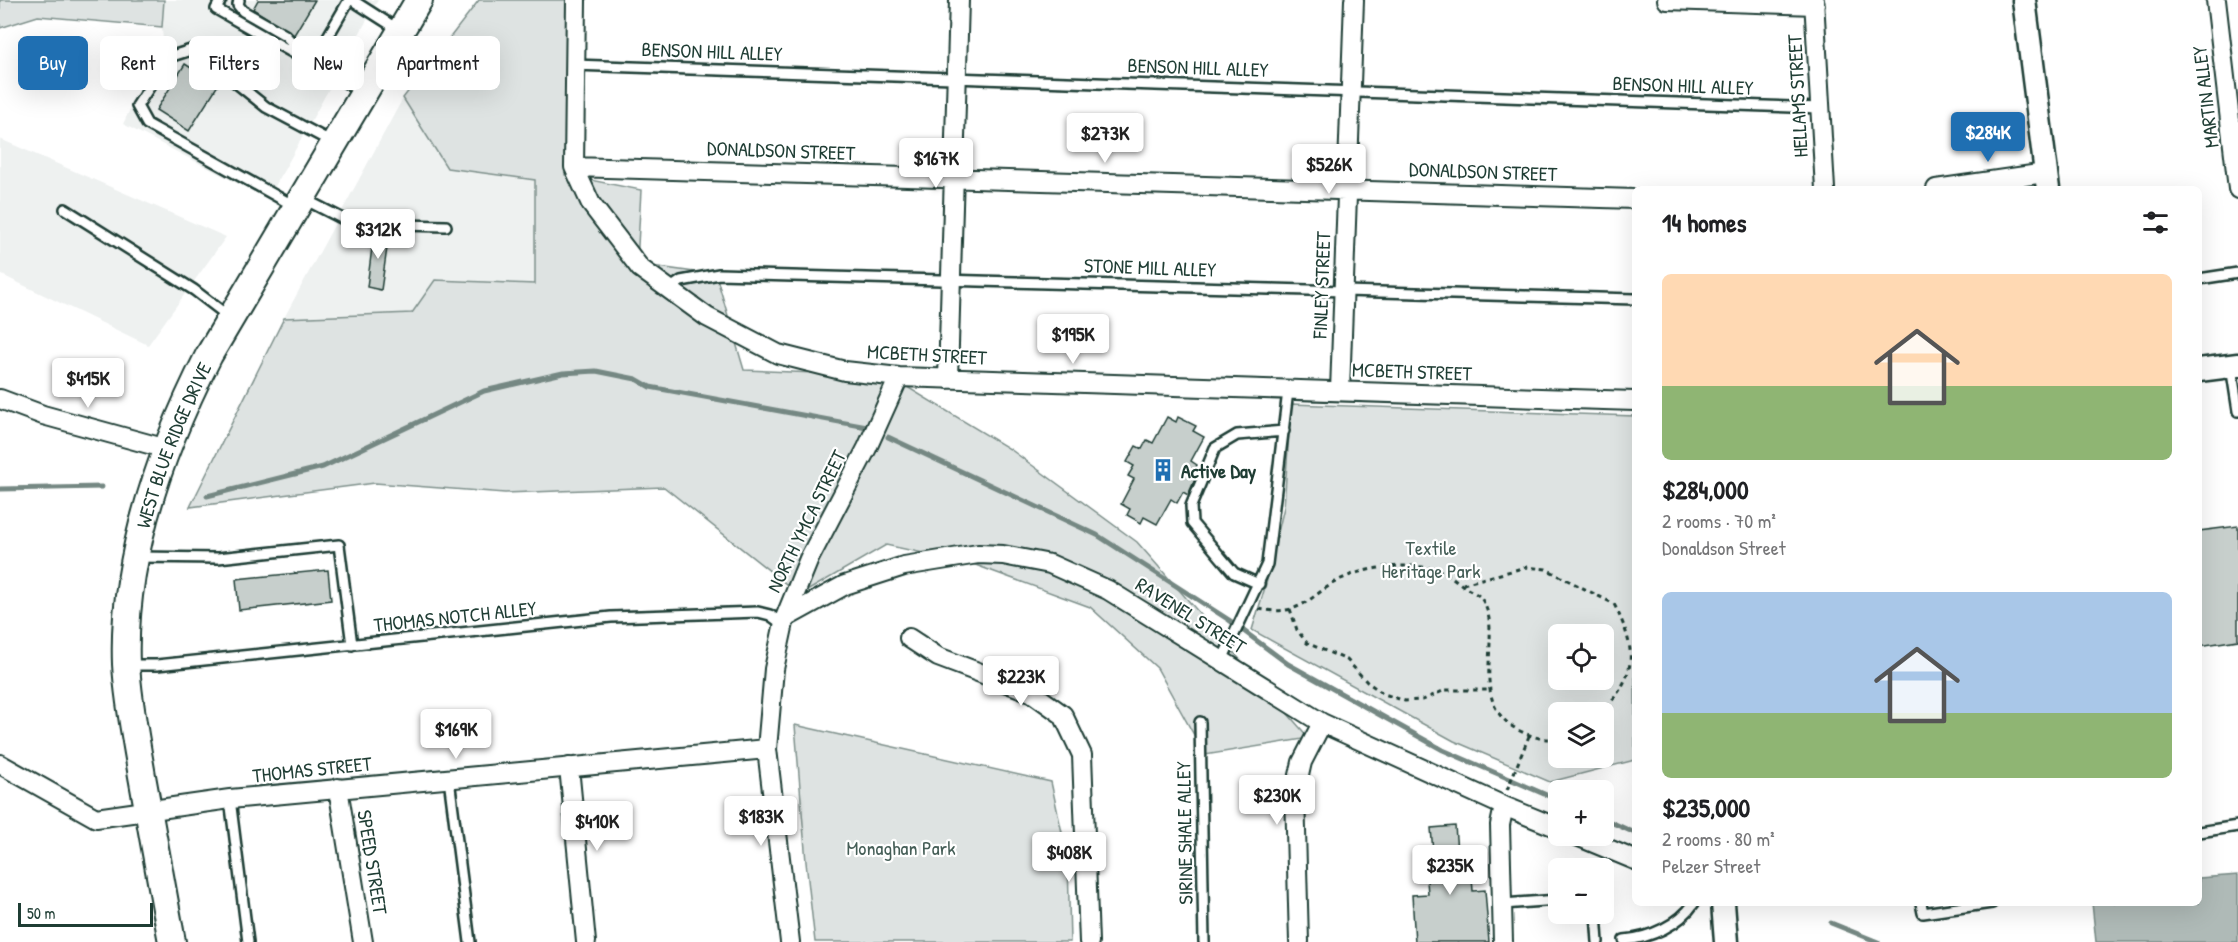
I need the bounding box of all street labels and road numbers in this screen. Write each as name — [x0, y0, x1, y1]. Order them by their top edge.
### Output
street label: HELLAMS STREET — [1780, 33, 1814, 158]
street label: BENSON HILL ALLEY — [641, 35, 783, 67]
street label: MARTIN ALLEY — [2185, 44, 2225, 149]
street label: BENSON HILL ALLEY — [1127, 51, 1269, 83]
street label: BENSON HILL ALLEY — [1612, 69, 1754, 101]
street label: DONALDSON STREET — [706, 134, 856, 166]
street label: DONALDSON STREET — [1408, 155, 1558, 187]
street label: FINLEY STREET — [1306, 230, 1336, 340]
street label: STONE MILL ALLEY — [1083, 251, 1217, 283]
street label: MCBETH STREET — [866, 337, 988, 371]
street label: MCBETH STREET — [1352, 355, 1473, 387]
street label: WEST BLUE RIDGE DRIVE — [129, 357, 217, 531]
street label: NORTH YMCA STREET — [760, 445, 852, 597]
street label: RAVENEL STREET — [1131, 570, 1252, 660]
street label: THOMAS NOTCH ALLEY — [372, 594, 538, 638]
street label: THOMAS STREET — [251, 749, 374, 789]
street label: SIRINE SHALE ALLEY — [1169, 761, 1199, 905]
street label: SPEED STREET — [351, 808, 395, 917]

